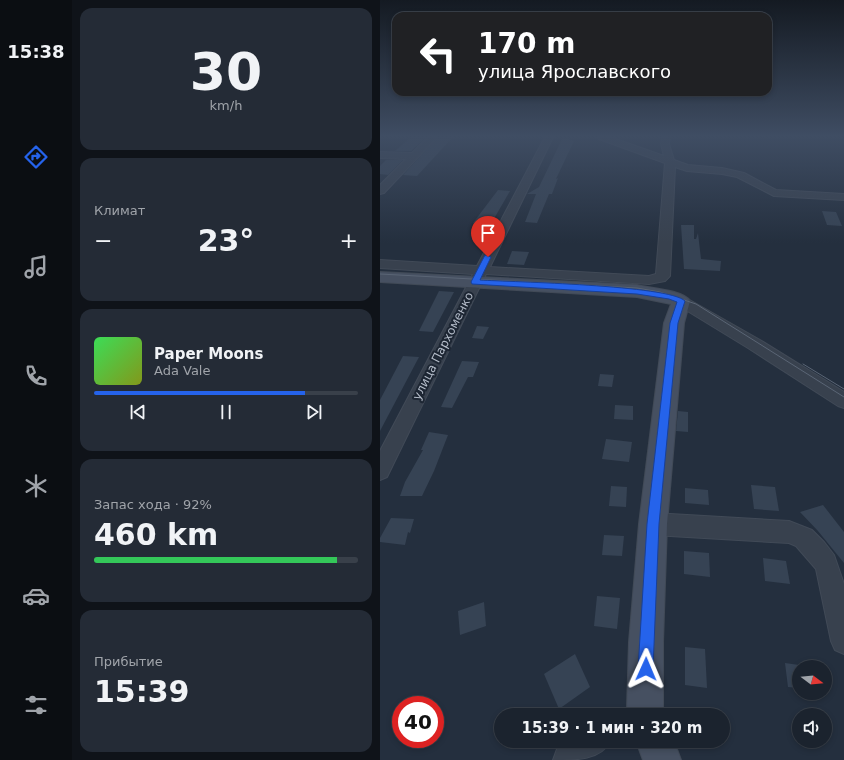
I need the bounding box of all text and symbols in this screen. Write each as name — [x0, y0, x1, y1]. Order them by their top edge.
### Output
text: 170 m — [478, 27, 575, 60]
icon: left — [412, 28, 464, 80]
text: 15:38 — [7, 41, 65, 62]
text: 30 — [190, 42, 262, 102]
text: улица Ярославского — [478, 61, 671, 82]
text: km/h — [210, 98, 242, 113]
icon: directions — [22, 143, 50, 171]
text: Климат — [94, 203, 145, 218]
pin — [471, 216, 505, 257]
icon: arrive — [477, 222, 499, 244]
text: 23° — [198, 223, 254, 258]
text: − — [94, 228, 112, 253]
text: + — [340, 228, 358, 253]
icon: music — [22, 253, 50, 281]
street label: улица Пархоменко — [410, 290, 476, 402]
text: Paper Moons — [154, 345, 263, 363]
icon: phone — [22, 362, 50, 390]
text: Ada Vale — [154, 363, 210, 378]
icon: previous — [127, 401, 149, 423]
icon: pause — [215, 401, 237, 423]
icon: next — [303, 401, 325, 423]
icon: climate — [22, 472, 50, 500]
text: Запас хода · 92% — [94, 497, 212, 512]
text: 460 km — [94, 517, 218, 552]
icon: car — [22, 582, 50, 610]
position arrow — [625, 648, 667, 690]
text: Прибытие — [94, 654, 163, 669]
north arrow — [792, 660, 832, 700]
map controls — [792, 660, 832, 748]
text: 15:39 — [94, 674, 190, 709]
icon: filters — [22, 691, 50, 719]
speed limit sign: 40 — [392, 696, 444, 748]
button: sound — [792, 708, 832, 748]
text: 15:39 · 1 мин · 320 m — [522, 719, 703, 737]

